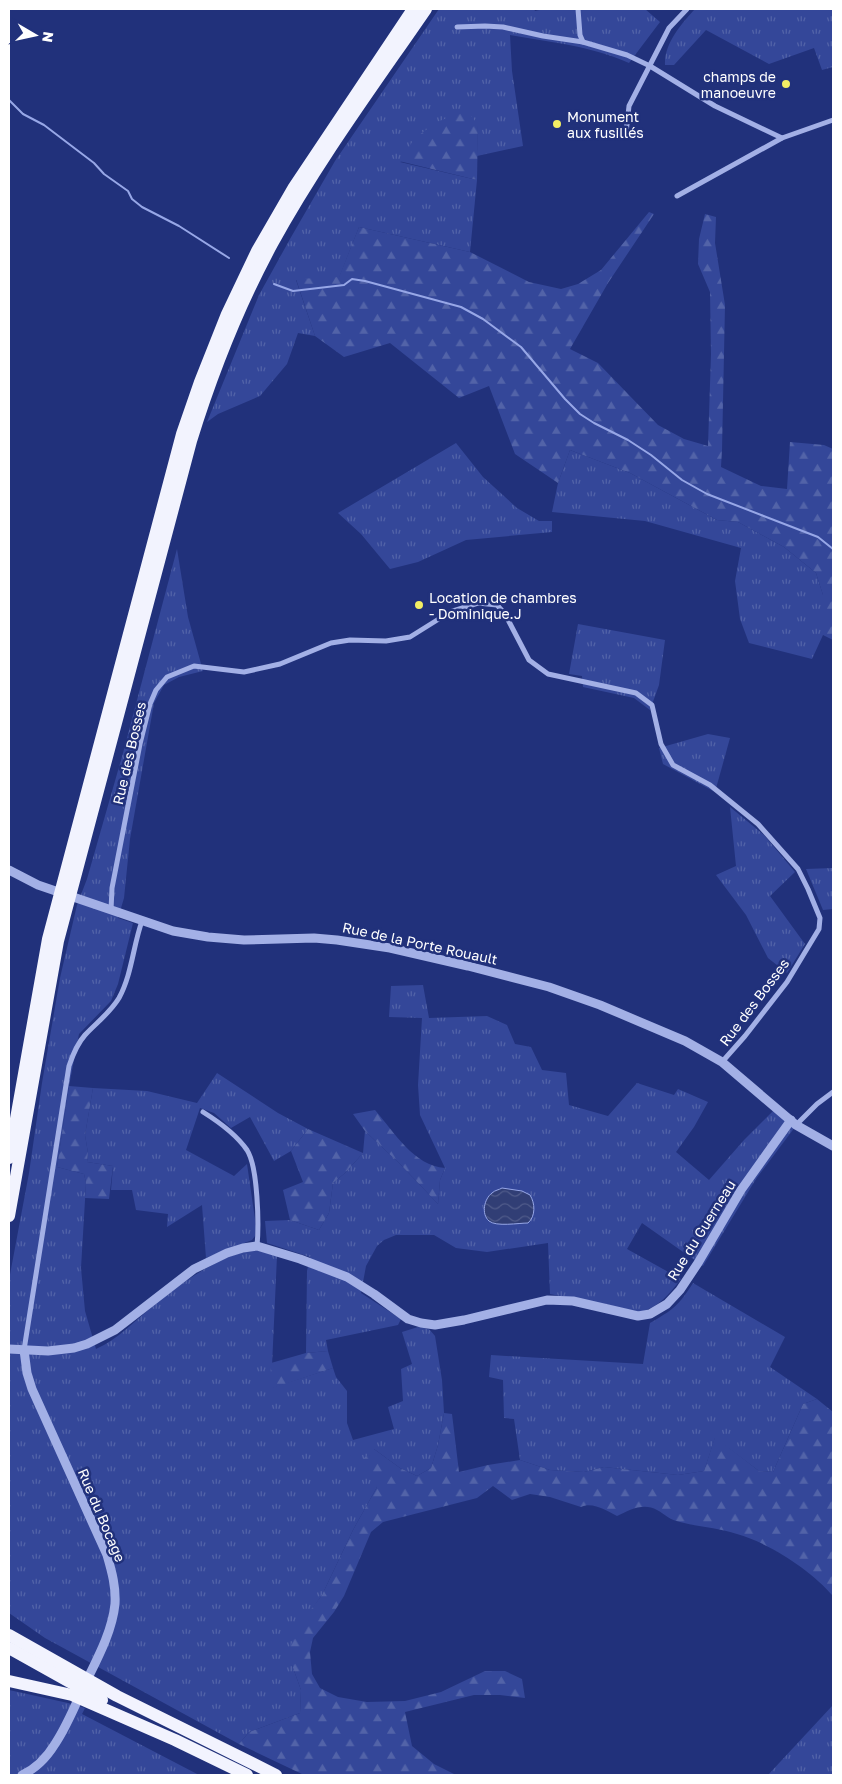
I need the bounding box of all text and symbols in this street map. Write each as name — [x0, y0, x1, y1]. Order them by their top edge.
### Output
north arrow — [10, 10, 60, 60]
text: N — [39, 31, 58, 44]
place label: champs de manoeuvre — [701, 68, 776, 101]
marker: champs de manoeuvre — [780, 78, 792, 90]
place label: Monument aux fusillés — [567, 108, 644, 141]
marker: Monument aux fusillés — [551, 118, 563, 130]
place label: Location de chambres - Dominique.J — [429, 589, 577, 622]
marker: Location de chambres - Dominique.J — [413, 599, 425, 611]
street label: Rue des Bosses — [109, 700, 149, 806]
street label: Rue de la Porte Rouault — [341, 918, 499, 968]
street label: Rue des Bosses — [716, 955, 792, 1049]
street label: Rue du Guerneau — [663, 1177, 739, 1283]
street label: Rue du Bocage — [75, 1466, 129, 1564]

